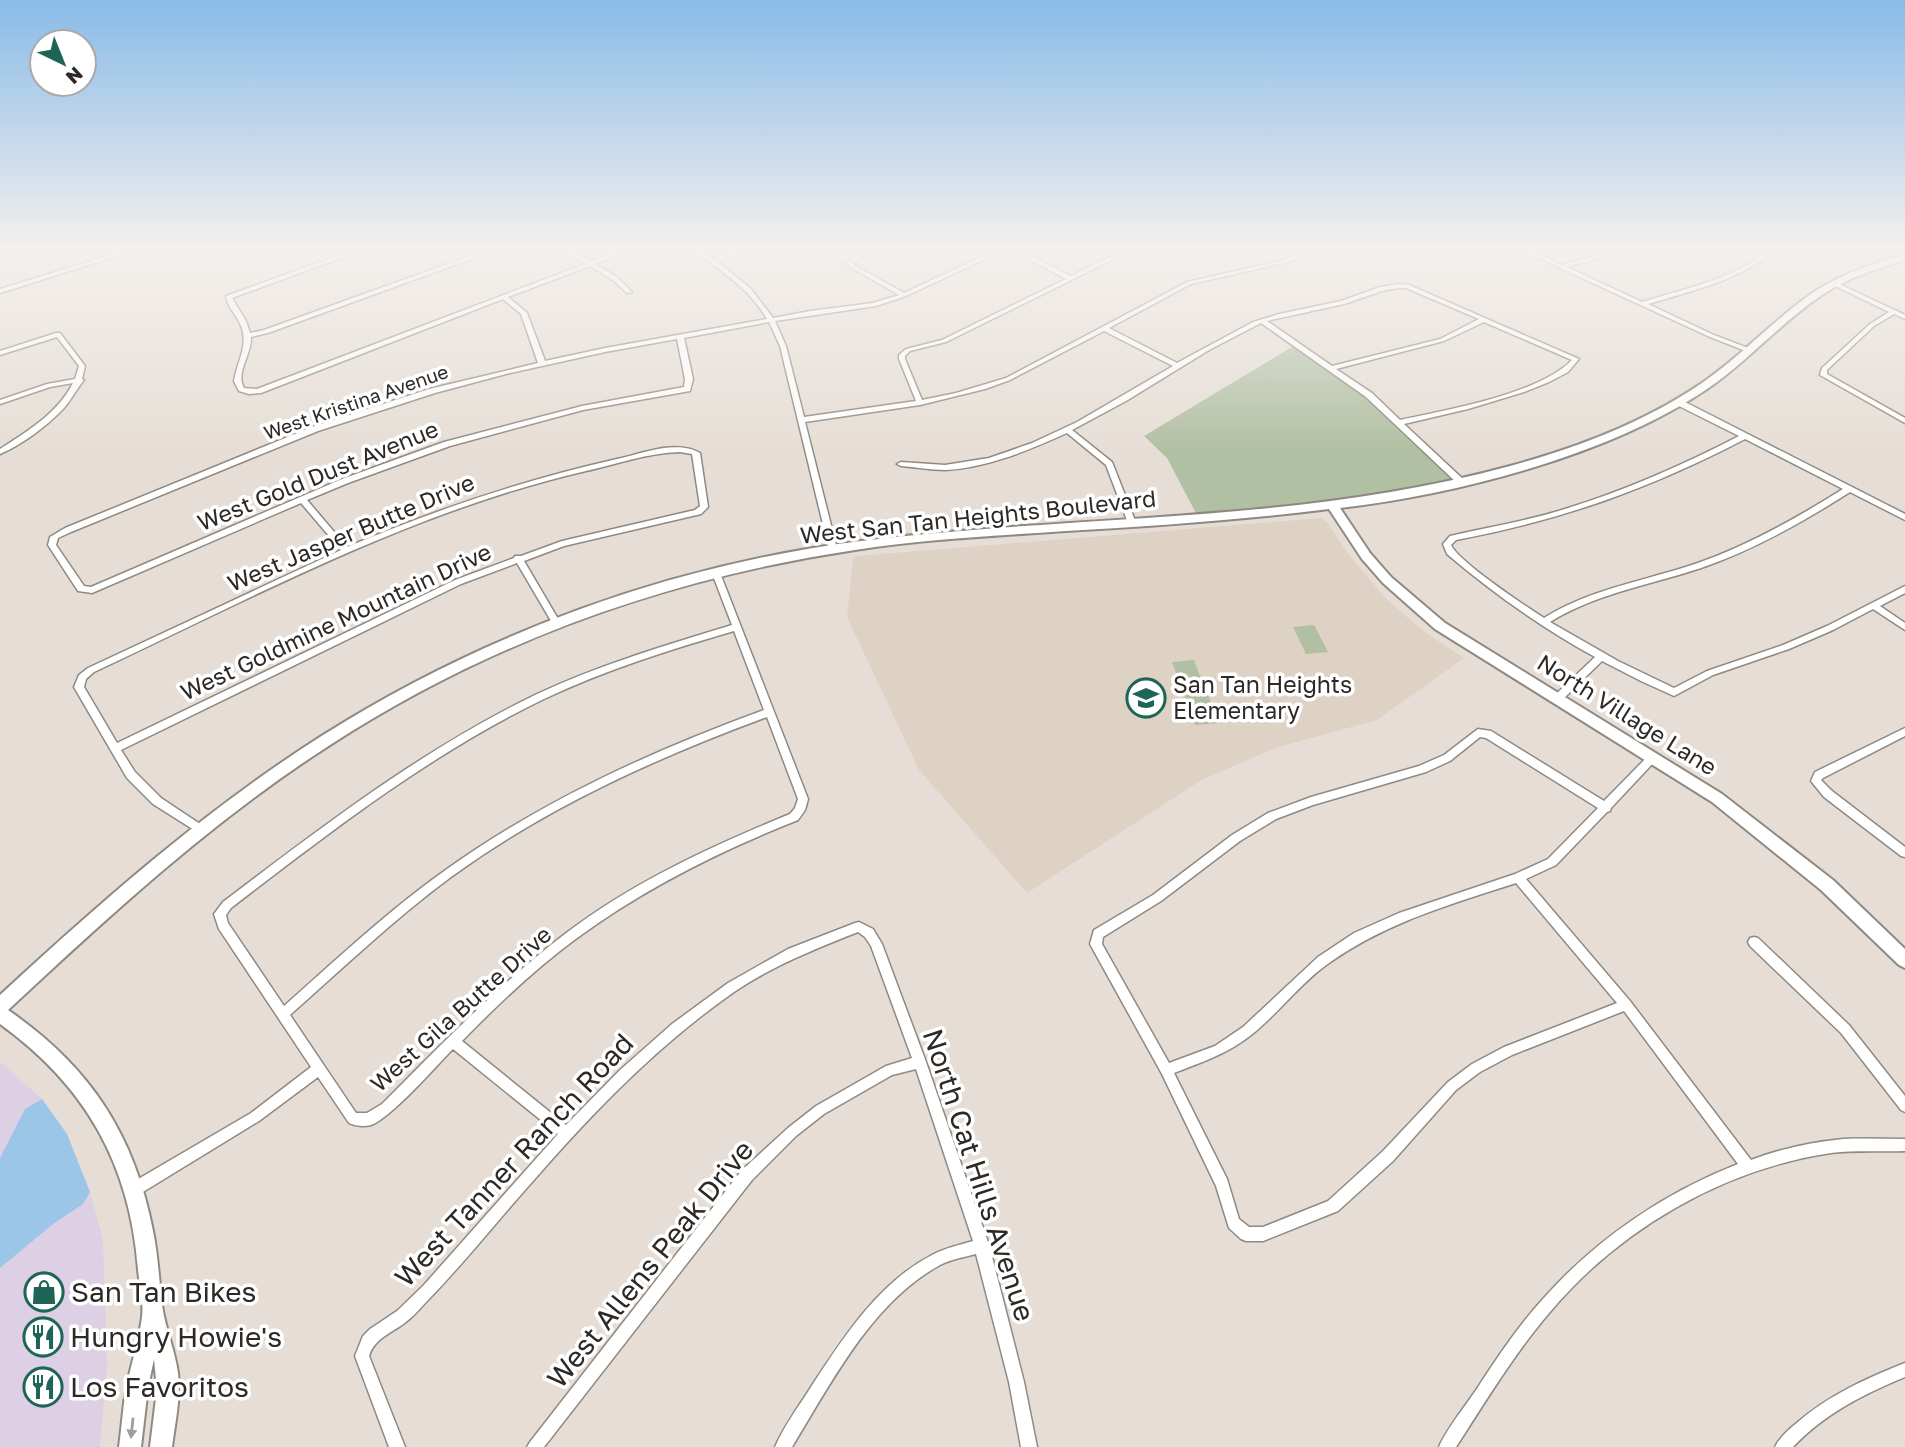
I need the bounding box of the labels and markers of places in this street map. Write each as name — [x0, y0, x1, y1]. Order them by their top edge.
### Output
place label: San Tan Heights Elementary — [1173, 670, 1352, 724]
school or university icon: San Tan Heights Elementary — [1125, 677, 1167, 719]
shop icon: San Tan Bikes — [23, 1271, 65, 1313]
place label: San Tan Bikes — [71, 1275, 256, 1308]
restaurant icon: Hungry Howie's — [22, 1316, 64, 1358]
place label: Hungry Howie's — [70, 1320, 282, 1353]
restaurant icon: Los Favoritos — [22, 1366, 64, 1408]
place label: Los Favoritos — [70, 1370, 249, 1403]

